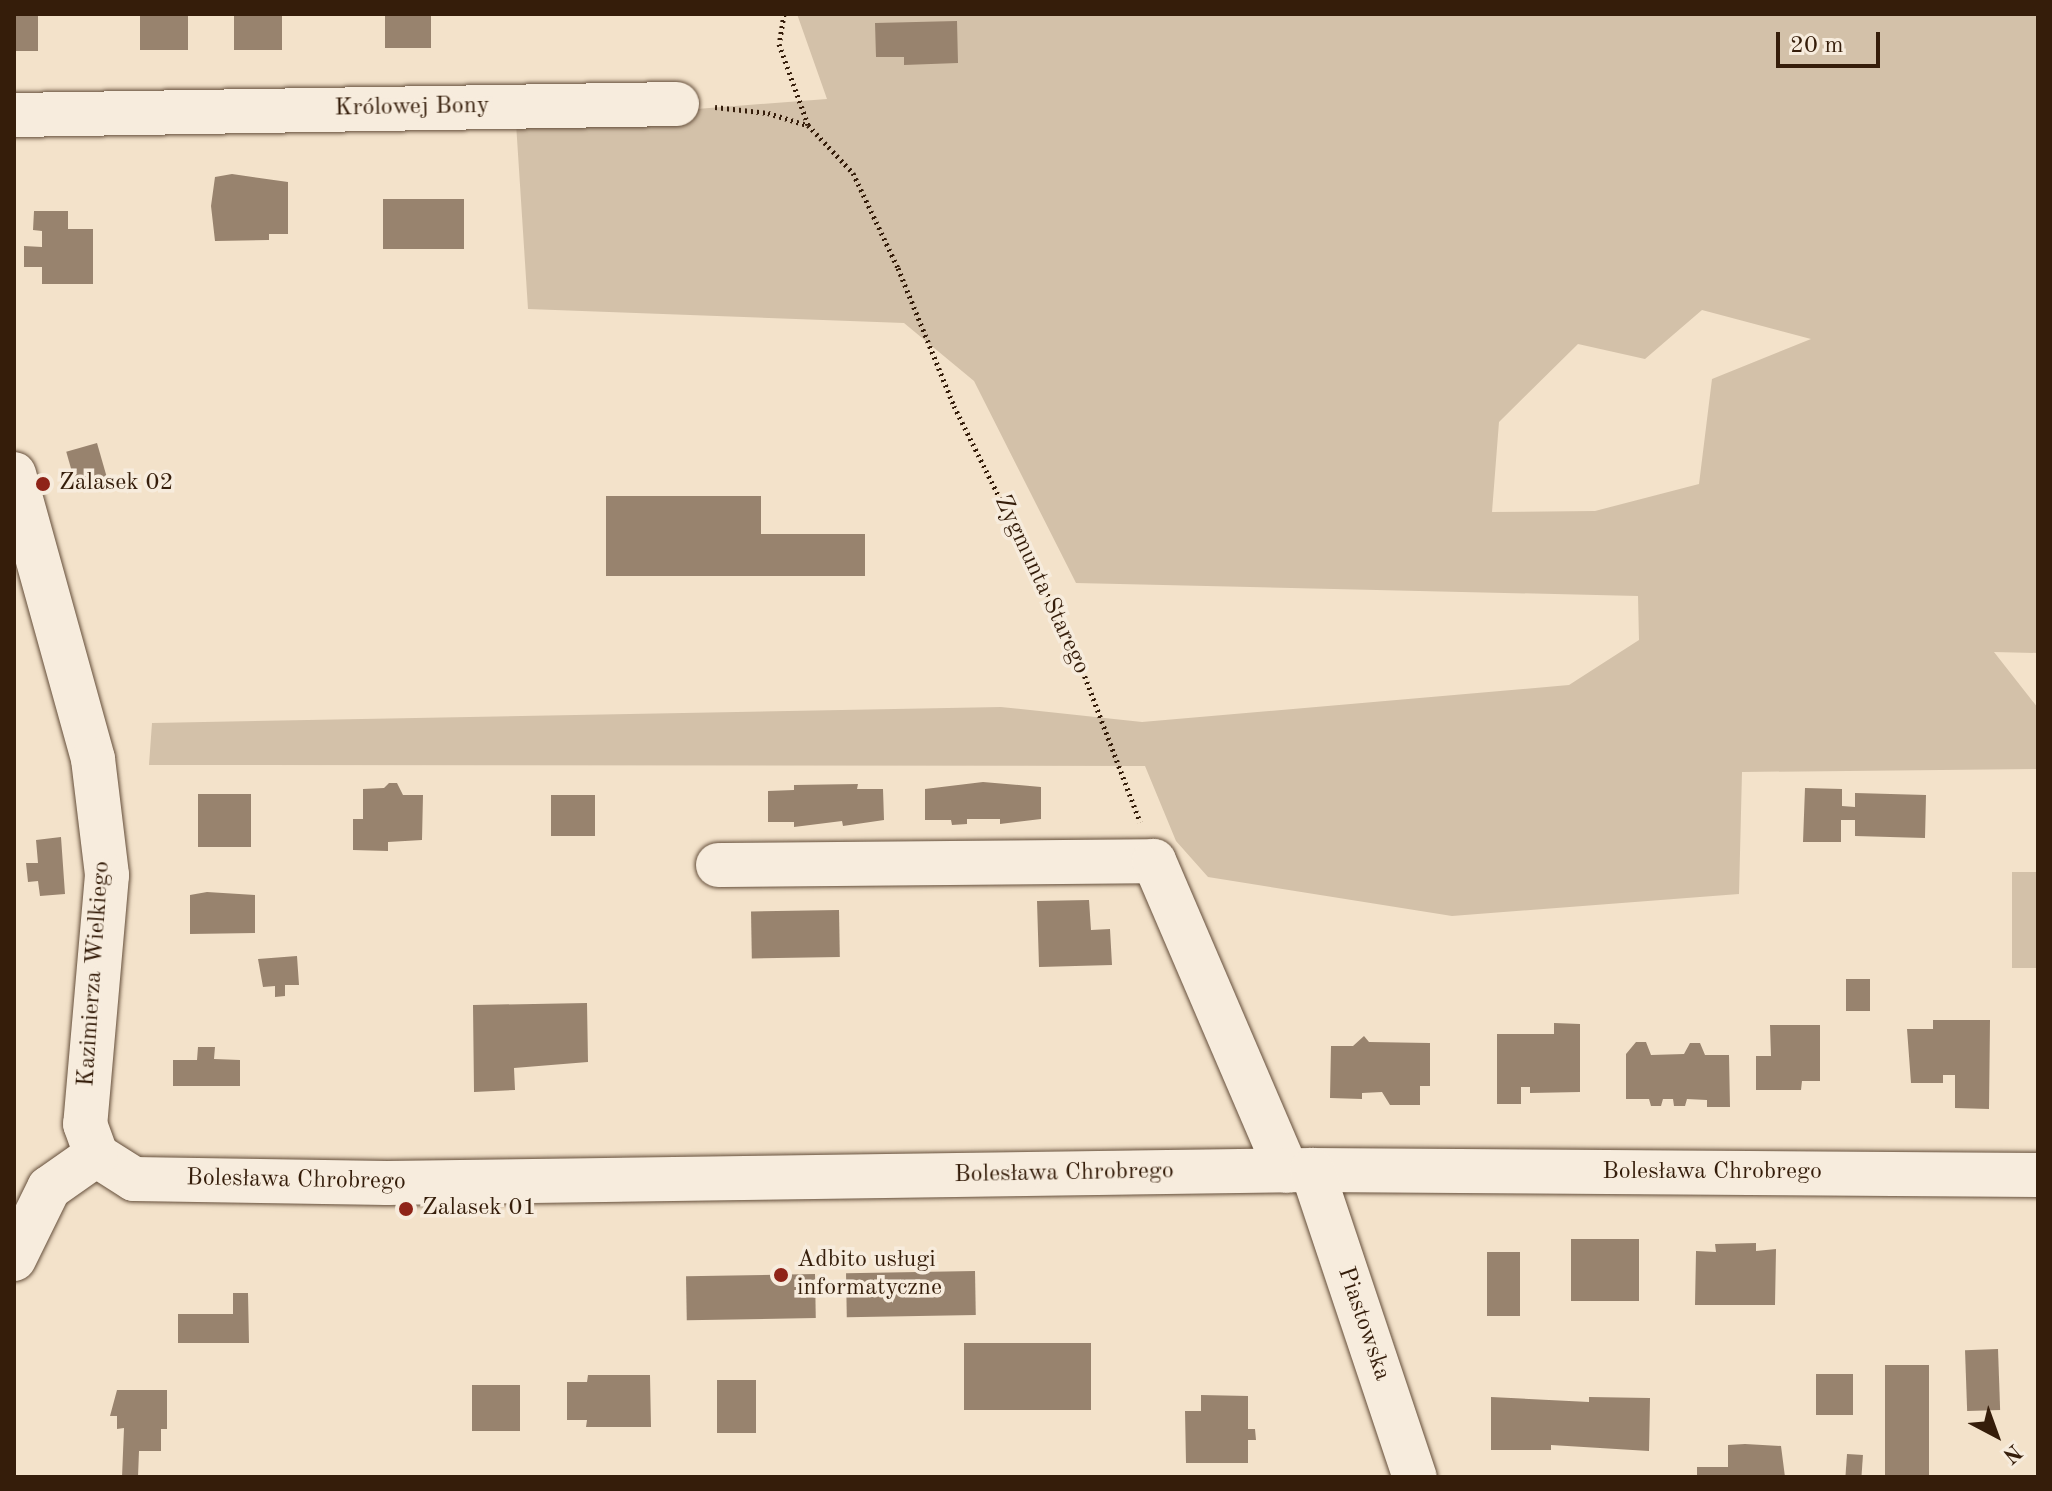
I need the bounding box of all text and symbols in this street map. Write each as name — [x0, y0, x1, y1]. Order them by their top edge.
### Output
scale bar — [1780, 16, 1884, 66]
text: 20 m — [1790, 34, 1844, 58]
street label: Królowej Bony — [334, 92, 490, 124]
place label: Zalasek 02 — [59, 470, 173, 498]
marker: Zalasek 02 — [34, 475, 52, 493]
street label: Zygmunta Starego — [987, 491, 1095, 679]
street label: Kazimierza Wielkiego — [73, 860, 117, 1088]
street label: Bolesława Chrobrego — [954, 1158, 1174, 1190]
street label: Bolesława Chrobrego — [1602, 1159, 1822, 1187]
street label: Bolesława Chrobrego — [186, 1165, 406, 1197]
place label: Zalasek 01 — [422, 1195, 536, 1223]
marker: Zalasek 01 — [397, 1200, 415, 1218]
place label: Adbito usługi informatyczne — [797, 1247, 942, 1303]
street label: Piastowska — [1330, 1263, 1396, 1385]
marker: Adbito usługi informatyczne — [772, 1266, 790, 1284]
north arrow — [1956, 1395, 2036, 1475]
text: N — [1998, 1439, 2025, 1467]

